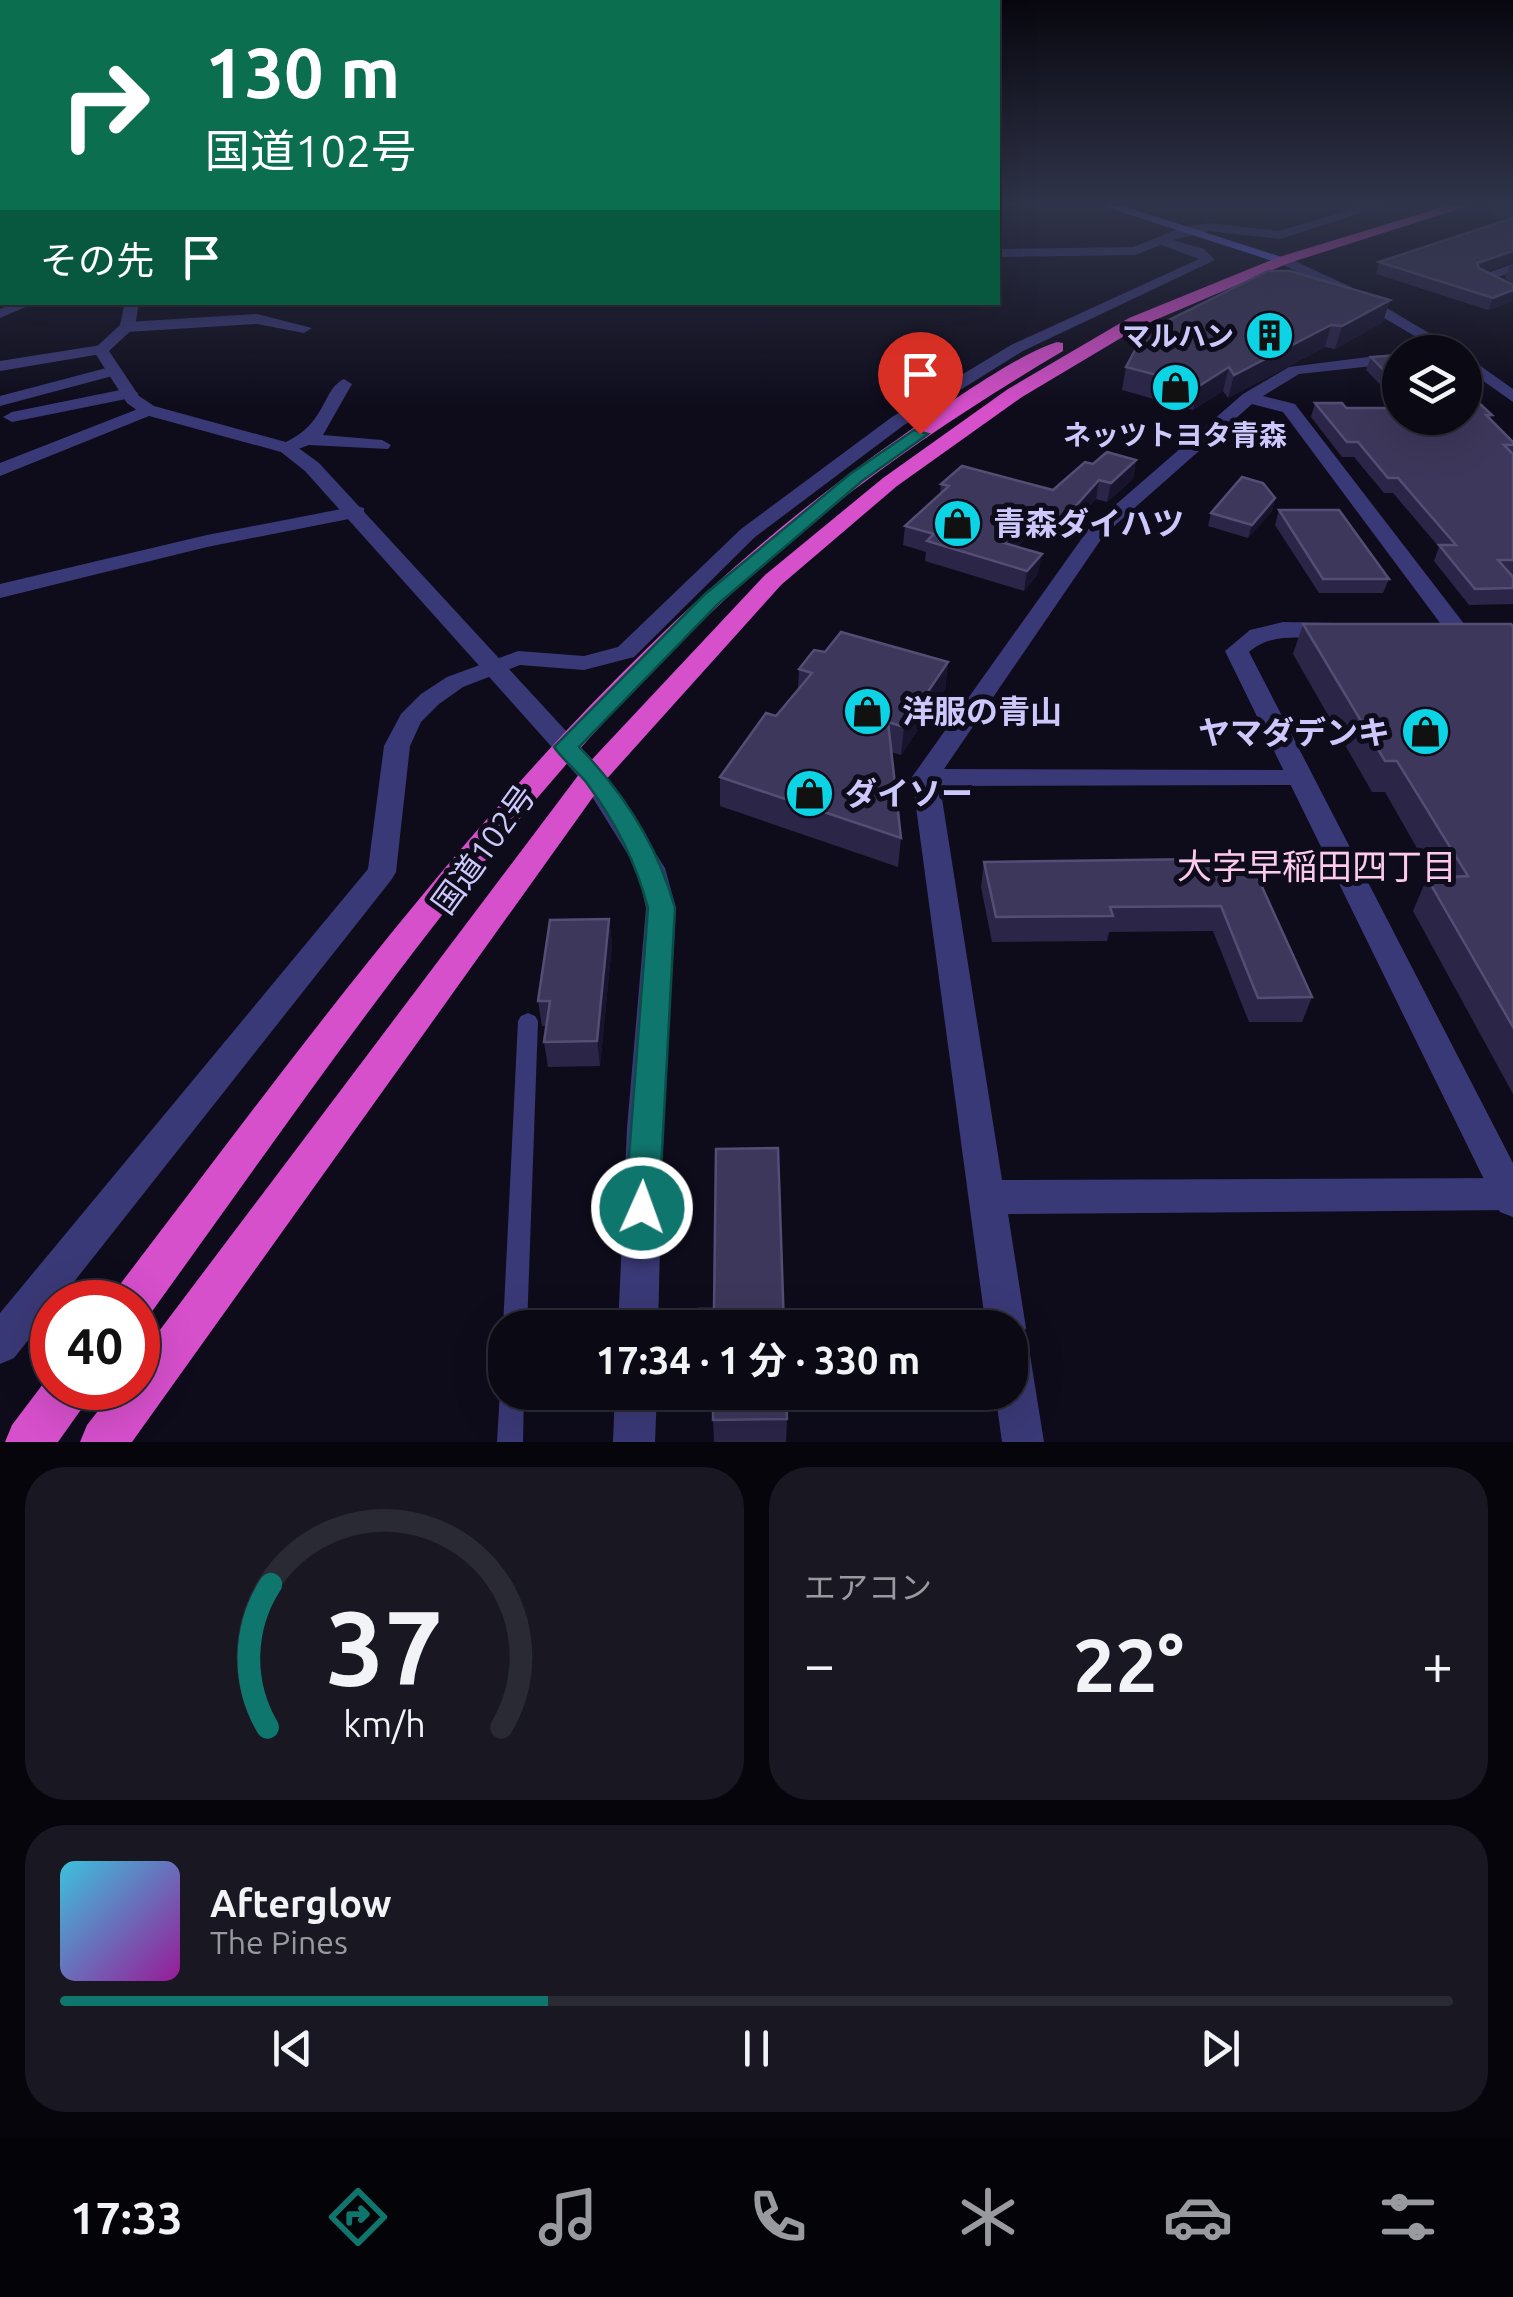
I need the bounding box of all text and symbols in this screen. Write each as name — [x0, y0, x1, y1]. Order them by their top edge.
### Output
text: 130 m — [205, 33, 400, 111]
icon: right — [40, 40, 170, 170]
text: 国道102号 — [205, 125, 416, 176]
icon: arrive — [174, 230, 229, 285]
text: その先 — [40, 239, 154, 281]
building icon: マルハン — [1243, 309, 1295, 361]
place label: マルハン — [1122, 320, 1234, 351]
pin — [878, 332, 963, 435]
map controls — [1382, 335, 1482, 435]
button: layers — [1382, 335, 1482, 435]
icon: arrive — [893, 347, 948, 402]
shop icon: ネッツトヨタ青森 — [1149, 361, 1201, 413]
place label: ネッツトヨタ青森 — [1063, 419, 1287, 450]
shop icon: 青森ダイハツ — [932, 497, 984, 549]
place label: 青森ダイハツ — [993, 505, 1184, 541]
shop icon: 洋服の青山 — [841, 685, 893, 737]
place label: 洋服の青山 — [902, 693, 1062, 729]
shop icon: ヤマダデンキ — [1399, 706, 1451, 758]
place label: ヤマダデンキ — [1198, 714, 1390, 750]
shop icon: ダイソー — [784, 767, 836, 819]
place label: ダイソー — [845, 775, 973, 811]
street label: 国道102号 — [424, 778, 542, 920]
district label: 大字早稲田四丁目 — [1177, 846, 1457, 886]
position arrow — [590, 1156, 694, 1260]
speed limit sign: 40 — [30, 1280, 160, 1410]
text: 17:34 · 1 分 · 330 m — [596, 1339, 920, 1381]
text: エアコン — [804, 1569, 932, 1605]
text: 37 — [326, 1588, 443, 1705]
text: 22° — [1073, 1622, 1184, 1706]
text: − — [804, 1633, 835, 1694]
text: + — [1422, 1633, 1453, 1694]
text: km/h — [343, 1704, 426, 1744]
text: Afterglow — [210, 1882, 392, 1924]
text: The Pines — [210, 1924, 348, 1960]
icon: previous — [265, 2021, 320, 2076]
icon: pause — [729, 2021, 784, 2076]
icon: next — [1193, 2021, 1248, 2076]
icon: directions — [323, 2182, 393, 2252]
icon: music — [533, 2182, 603, 2252]
icon: phone — [743, 2182, 813, 2252]
icon: climate — [953, 2182, 1023, 2252]
icon: car — [1163, 2182, 1233, 2252]
icon: filters — [1373, 2182, 1443, 2252]
text: 17:33 — [70, 2192, 183, 2243]

